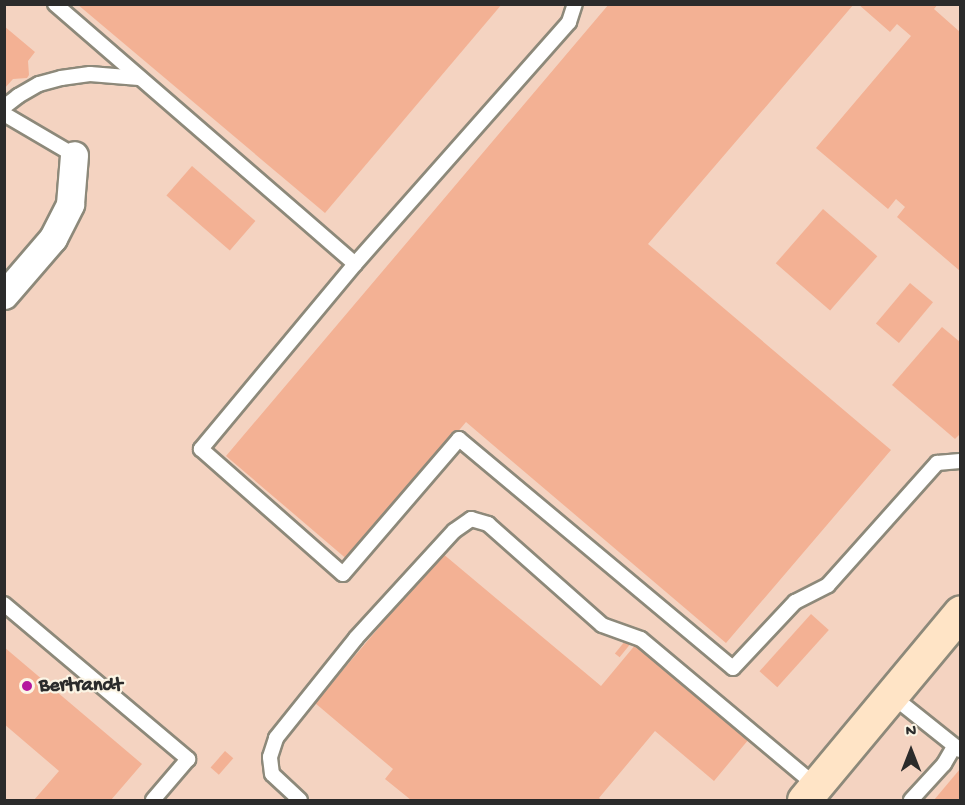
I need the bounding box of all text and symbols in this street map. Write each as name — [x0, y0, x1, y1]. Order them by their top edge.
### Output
place label: Bertrandt — [39, 674, 122, 698]
marker: Bertrandt — [20, 679, 34, 693]
north arrow — [881, 721, 941, 781]
text: N — [906, 723, 916, 742]

